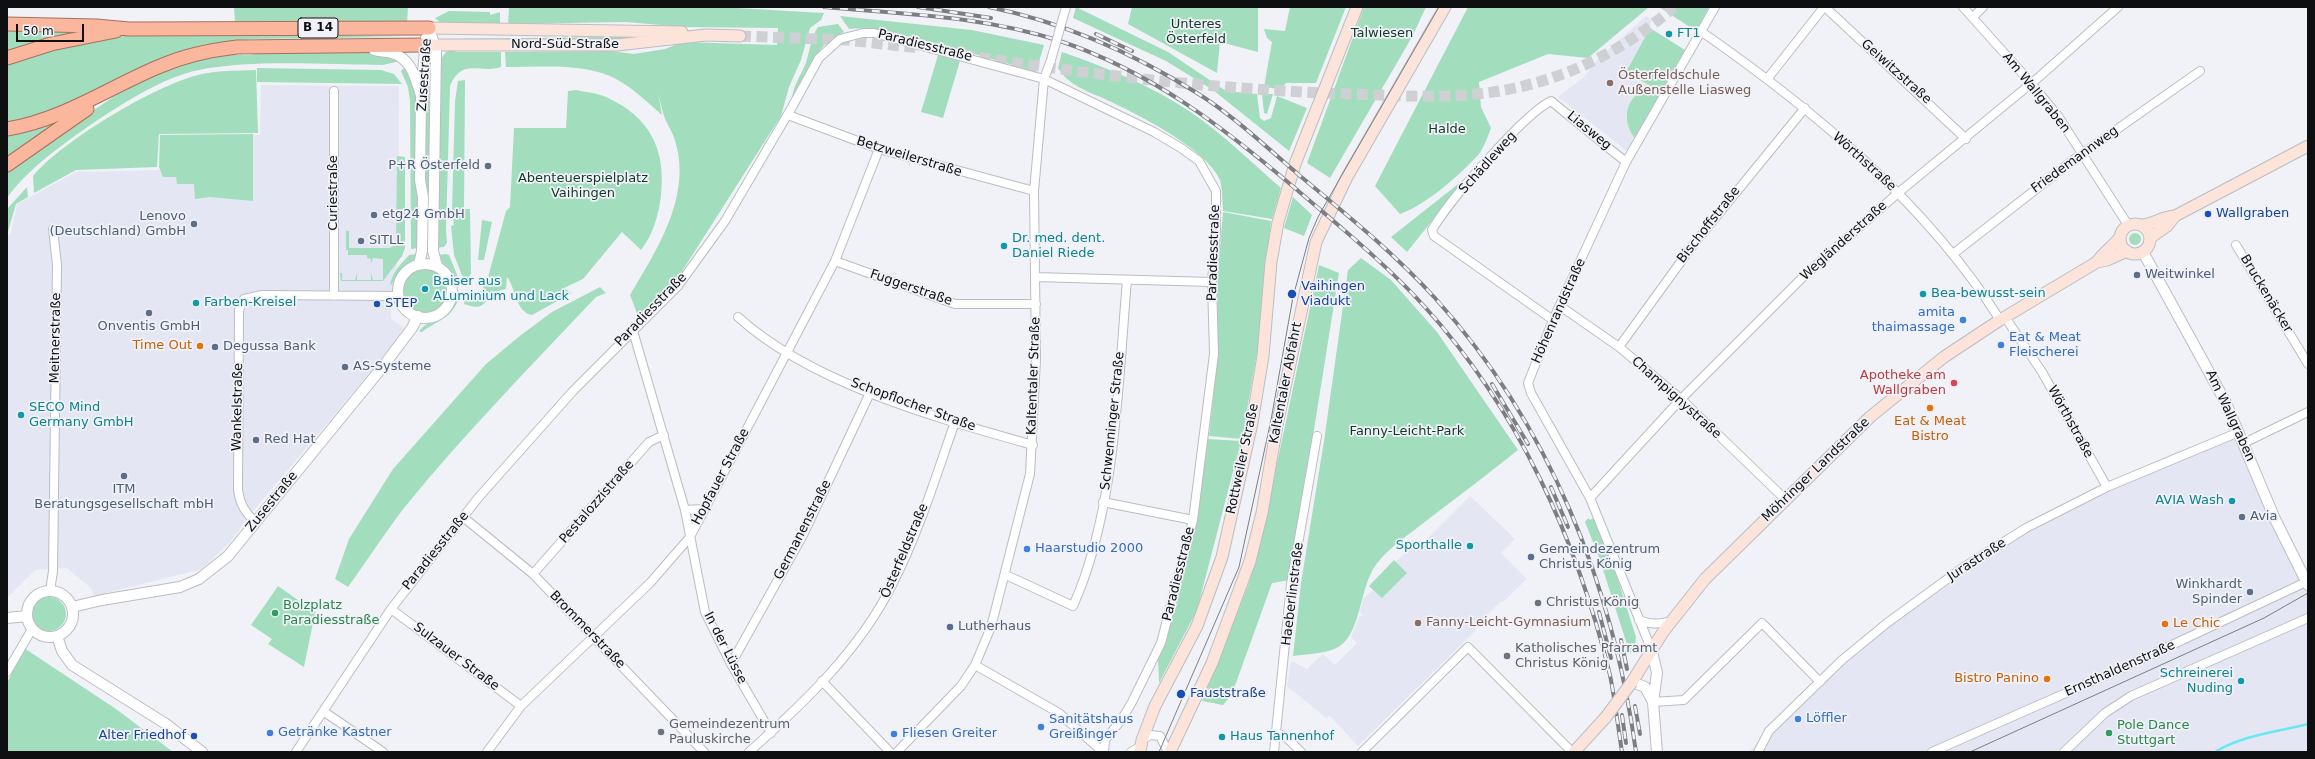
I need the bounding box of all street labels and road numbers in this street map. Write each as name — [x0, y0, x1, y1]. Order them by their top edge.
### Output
road number: B 14 — [298, 18, 338, 38]
street label: Paradiesstraße — [876, 27, 974, 65]
street label: Geiwitzstraße — [1858, 36, 1934, 108]
street label: Nord-Süd-Straße — [511, 37, 619, 53]
street label: Zusestraße — [415, 38, 435, 112]
street label: Am Wallgraben — [1999, 50, 2073, 136]
street label: Liasweg — [1564, 108, 1614, 154]
street label: Friedemannweg — [2028, 123, 2122, 197]
street label: Schädleweg — [1456, 129, 1520, 197]
street label: Wörthstraße — [1829, 129, 1899, 195]
street label: Betzweilerstraße — [854, 134, 964, 180]
street label: Curiestraße — [326, 155, 342, 231]
street label: Bischoffstraße — [1674, 184, 1744, 266]
street label: Wegländerstraße — [1797, 198, 1891, 284]
street label: Paradiesstraße — [1205, 204, 1223, 302]
street label: Bruckenäcker — [2237, 252, 2295, 336]
street label: Höhenrandstraße — [1529, 256, 1589, 366]
street label: Fuggerstraße — [868, 267, 954, 309]
street label: Paradiesstraße — [612, 270, 690, 350]
street label: Meitnerstraße — [47, 292, 65, 384]
street label: Kaltentaler Straße — [1024, 317, 1044, 435]
street label: Kaltentaler Abfahrt — [1267, 321, 1305, 445]
street label: Schwenninger Straße — [1098, 351, 1128, 491]
street label: Champignystraße — [1628, 354, 1724, 442]
street label: Wankelstraße — [229, 363, 247, 451]
street label: Am Wallgraben — [2202, 368, 2258, 464]
street label: Schopflocher Straße — [848, 375, 978, 435]
street label: Wörthstraße — [2044, 383, 2096, 461]
street label: Rottweiler Straße — [1224, 402, 1262, 516]
street label: Möhringer Landstraße — [1759, 415, 1873, 525]
street label: Hopfauer Straße — [689, 426, 753, 528]
street label: Pestalozzistraße — [557, 457, 637, 547]
street label: Zusestraße — [243, 469, 301, 535]
street label: Germanenstraße — [771, 478, 835, 582]
street label: Österfeldstraße — [878, 501, 932, 601]
street label: Paradiesstraße — [400, 509, 472, 593]
street label: Paradiesstraße — [1160, 525, 1198, 623]
street label: Jurastraße — [1945, 535, 2009, 585]
street label: Haeberlinstraße — [1279, 541, 1307, 647]
street label: Brommerstraße — [546, 588, 628, 672]
street label: In der Lüsse — [700, 609, 750, 687]
street label: Sulzauer Straße — [410, 620, 502, 694]
street label: Ernsthaldenstraße — [2062, 638, 2178, 700]

